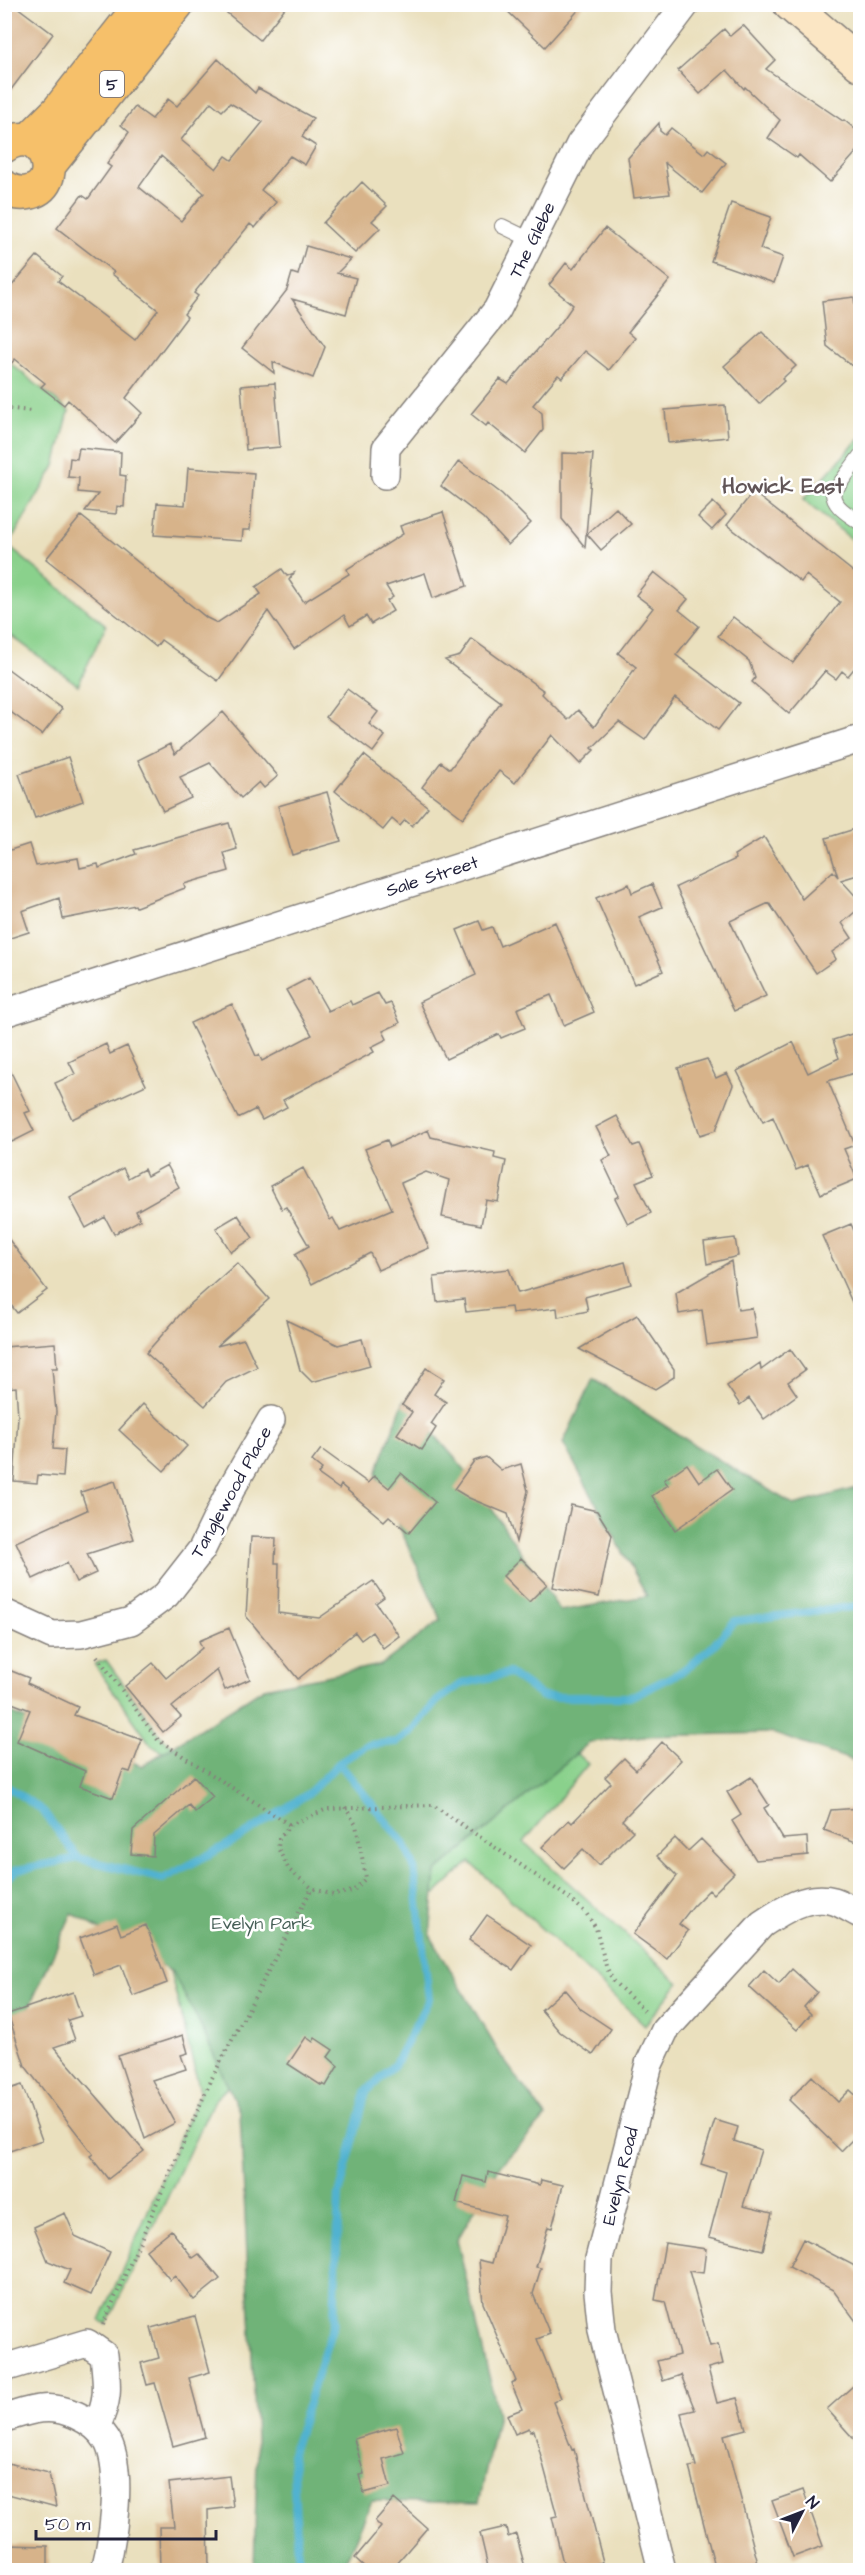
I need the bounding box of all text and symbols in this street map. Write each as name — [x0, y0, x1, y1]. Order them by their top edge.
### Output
road number: 5 — [100, 71, 124, 97]
street label: The Glebe — [503, 198, 562, 283]
district label: Howick East — [722, 472, 844, 501]
street label: Sale Street — [383, 850, 482, 903]
street label: Tanglewood Place — [185, 1422, 279, 1563]
park label: Evelyn Park — [212, 1911, 312, 1937]
street label: Evelyn Road — [596, 2125, 646, 2228]
north arrow — [772, 2482, 832, 2542]
text: N — [801, 2492, 824, 2514]
scale bar — [36, 2503, 216, 2541]
text: 50 m — [45, 2512, 90, 2537]

